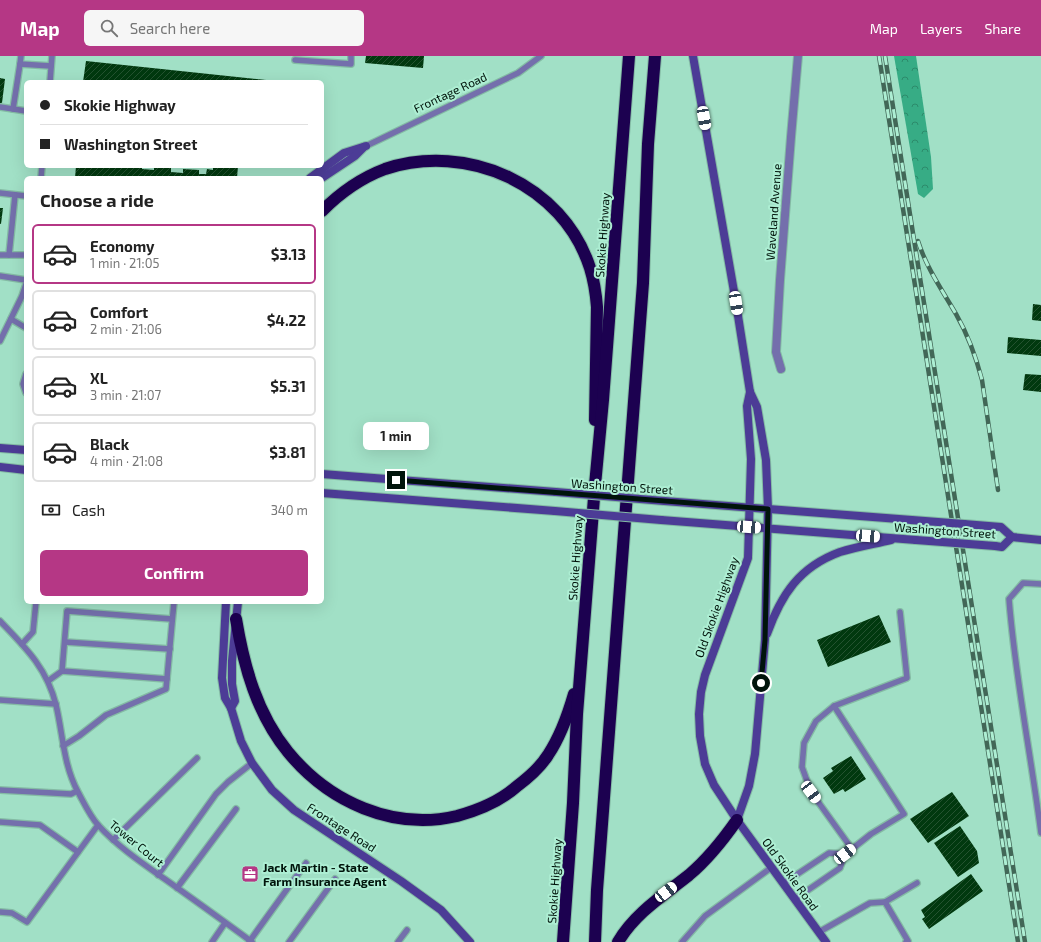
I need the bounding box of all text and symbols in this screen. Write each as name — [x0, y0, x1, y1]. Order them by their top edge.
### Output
search box — [84, 10, 364, 46]
text: Map — [20, 17, 60, 40]
icon: search — [98, 17, 120, 39]
text: Search here — [130, 19, 210, 37]
text: Map — [870, 20, 898, 37]
text: Layers — [920, 20, 962, 37]
text: Share — [984, 20, 1021, 37]
street label: Frontage Road — [411, 69, 489, 115]
text: Skokie Highway — [64, 96, 176, 114]
car — [696, 105, 712, 131]
text: Washington Street — [64, 135, 197, 153]
street label: Waveland Avenue — [763, 163, 783, 261]
text: Choose a ride — [40, 189, 154, 211]
street label: Skokie Highway — [592, 191, 612, 278]
icon: car — [42, 236, 78, 272]
text: Economy — [90, 237, 155, 255]
text: $3.13 — [271, 245, 306, 263]
text: 1 min · 21:05 — [90, 255, 159, 271]
car — [728, 290, 744, 316]
icon: car — [42, 302, 78, 338]
text: Comfort — [90, 303, 148, 321]
text: $4.22 — [267, 311, 306, 329]
text: 2 min · 21:06 — [90, 321, 162, 337]
icon: car — [42, 368, 78, 404]
text: XL — [90, 369, 108, 387]
text: $5.31 — [270, 377, 306, 395]
text: 3 min · 21:07 — [90, 387, 161, 403]
callout: 1 min — [363, 422, 429, 450]
text: 1 min — [380, 428, 412, 444]
icon: car — [42, 434, 78, 470]
text: Black — [90, 435, 129, 453]
text: $3.81 — [269, 443, 306, 461]
text: 4 min · 21:08 — [90, 453, 163, 469]
route end — [387, 471, 405, 489]
street label: Washington Street — [571, 475, 674, 497]
icon: cash — [40, 499, 62, 521]
text: Cash — [72, 501, 105, 519]
text: 340 m — [271, 502, 308, 518]
street label: Skokie Highway — [565, 514, 585, 601]
street label: Washington Street — [894, 519, 997, 541]
car — [737, 520, 761, 534]
car — [856, 529, 880, 543]
button: Confirm — [40, 550, 308, 596]
street label: Old Skokie Highway — [691, 554, 741, 659]
route start — [752, 674, 770, 692]
car — [799, 779, 823, 805]
street label: Frontage Road — [305, 800, 379, 854]
street label: Tower Court — [107, 817, 167, 869]
street label: Old Skokie Road — [760, 835, 822, 913]
street label: Skokie Highway — [544, 837, 564, 924]
car — [832, 842, 858, 866]
place label: Jack Martin - State Farm Insurance Agent — [263, 860, 387, 888]
office icon: Jack Martin - State Farm Insurance Agent — [240, 864, 260, 884]
car — [653, 880, 679, 904]

